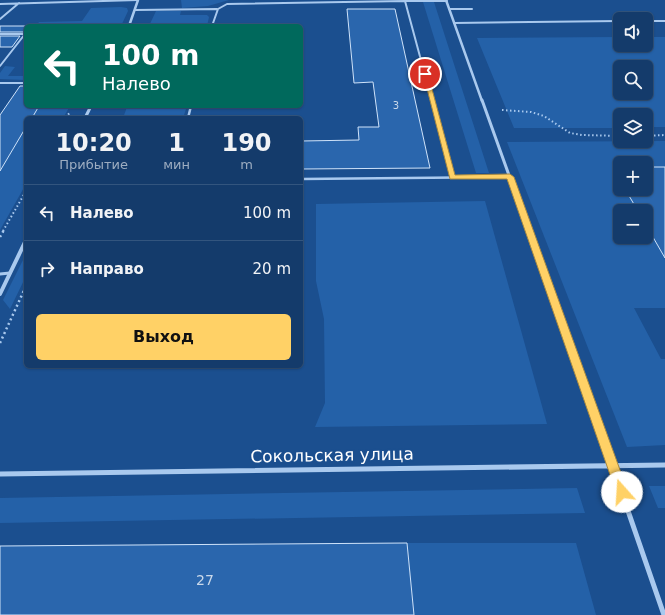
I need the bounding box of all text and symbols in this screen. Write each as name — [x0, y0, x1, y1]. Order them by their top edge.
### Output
map controls — [613, 12, 653, 244]
button: sound — [613, 12, 653, 52]
text: 100 m — [102, 39, 199, 72]
icon: left — [36, 40, 88, 92]
pin — [408, 57, 442, 91]
button: search — [613, 60, 653, 100]
icon: arrive — [414, 63, 436, 85]
text: Налево — [102, 73, 171, 94]
house number: 3 — [393, 100, 399, 111]
button: layers — [613, 108, 653, 148]
text: 10:20 — [55, 129, 132, 157]
text: 1 — [168, 129, 185, 157]
text: 190 — [221, 129, 272, 157]
button: + — [613, 156, 653, 196]
text: Прибытие — [59, 157, 128, 172]
text: мин — [163, 157, 190, 172]
text: m — [240, 157, 253, 172]
icon: left — [36, 202, 58, 224]
text: Налево — [70, 204, 134, 222]
text: 100 m — [243, 204, 291, 222]
button: − — [613, 204, 653, 244]
icon: right — [36, 258, 58, 280]
text: Направо — [70, 260, 144, 278]
text: 20 m — [253, 260, 291, 278]
button: Выход — [36, 314, 291, 360]
street label: Сокольская улица — [250, 444, 414, 466]
position arrow — [601, 471, 643, 513]
house number: 27 — [196, 572, 214, 588]

